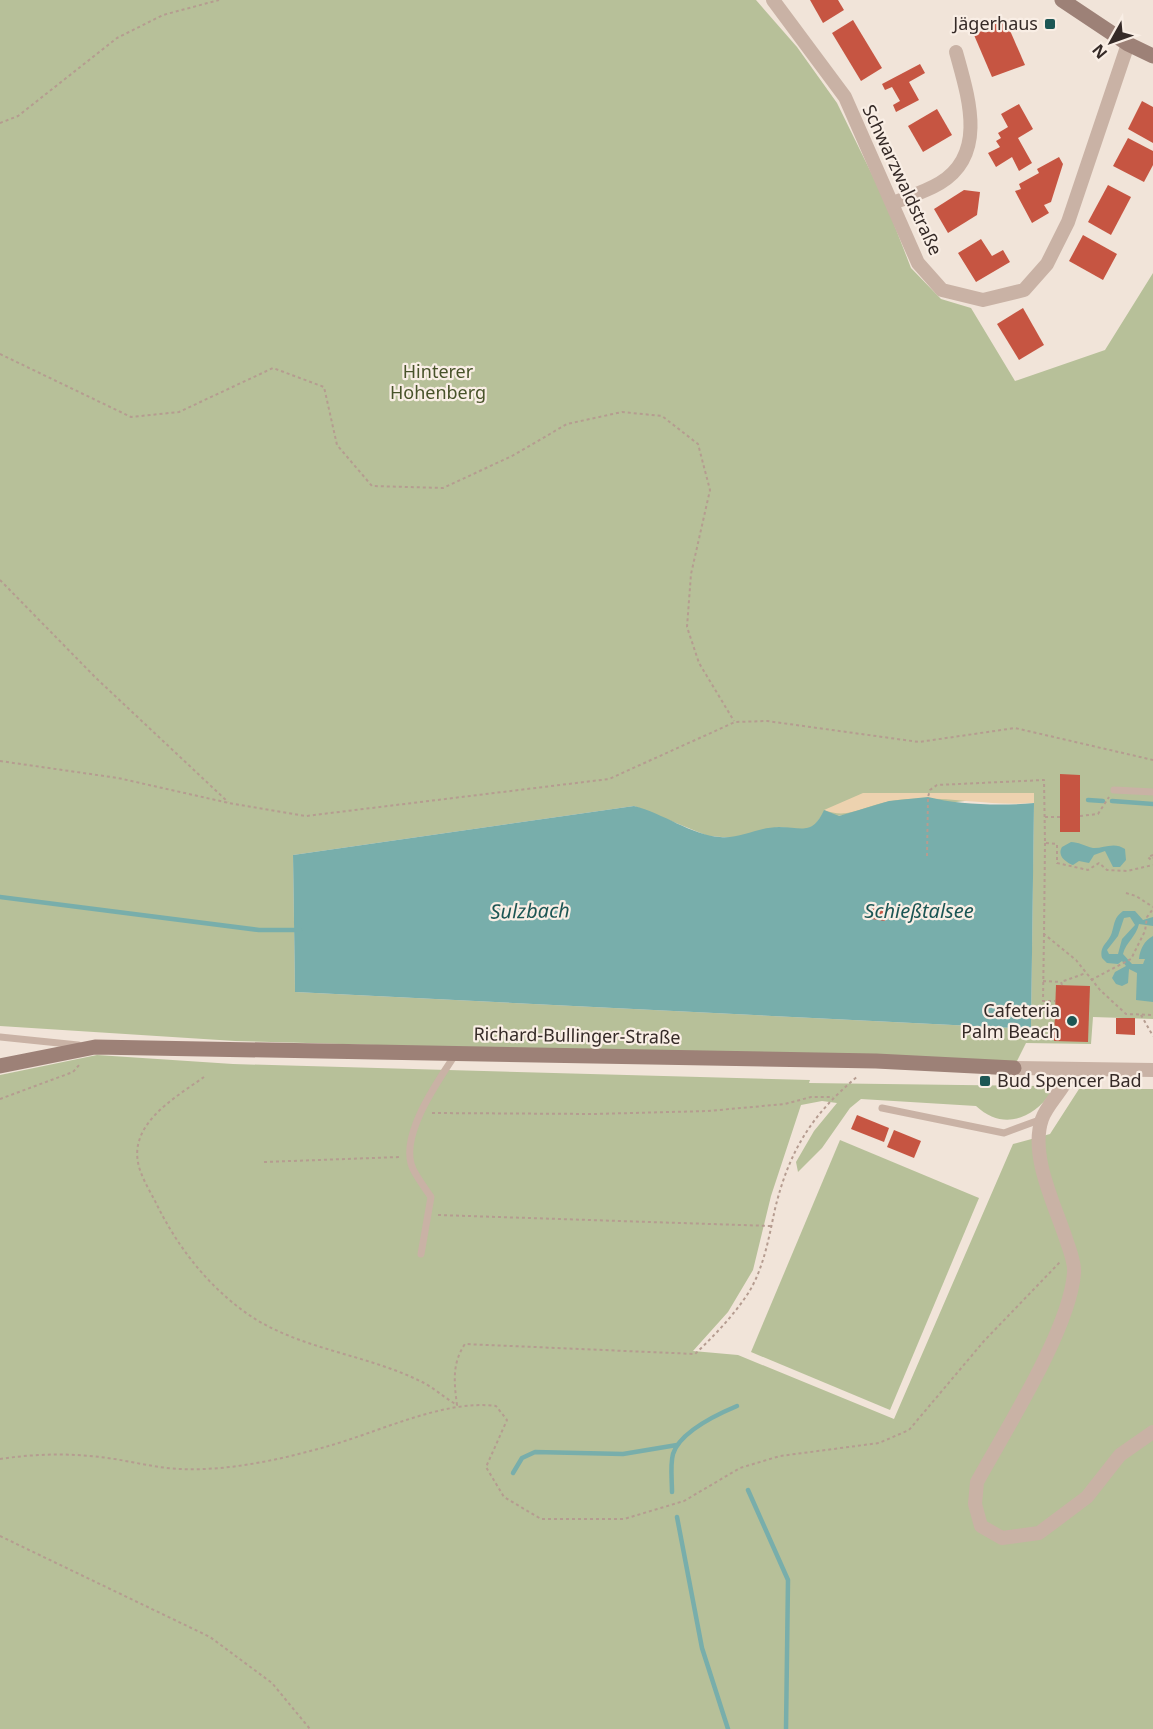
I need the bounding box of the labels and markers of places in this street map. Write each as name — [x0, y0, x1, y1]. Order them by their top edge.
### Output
place label: Jägerhaus — [951, 11, 1038, 35]
marker: Jägerhaus — [1043, 17, 1057, 31]
place label: Cafeteria Palm Beach — [961, 998, 1060, 1043]
marker: Cafeteria Palm Beach — [1065, 1014, 1079, 1028]
place label: Bud Spencer Bad — [997, 1068, 1142, 1092]
marker: Bud Spencer Bad — [978, 1074, 992, 1088]

